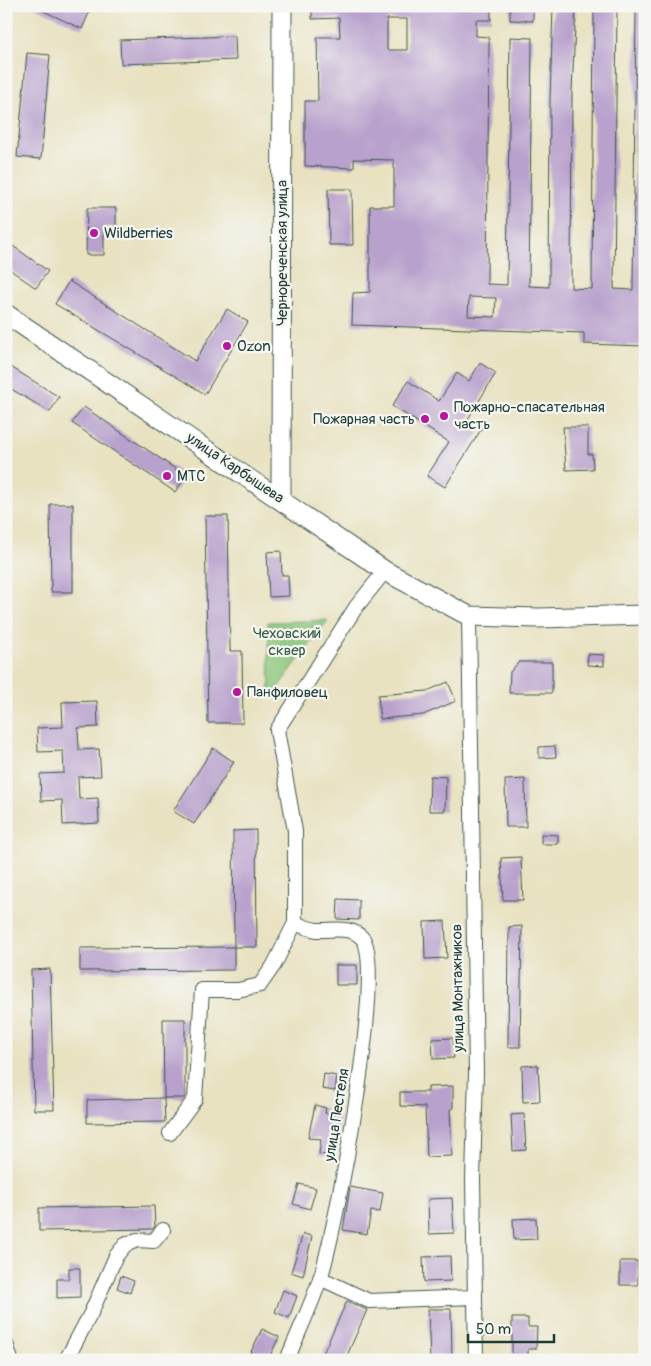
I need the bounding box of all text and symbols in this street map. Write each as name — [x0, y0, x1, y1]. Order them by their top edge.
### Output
street label: Чернореченская улица — [273, 180, 292, 326]
place label: Wildberries — [104, 224, 173, 243]
marker: Wildberries — [88, 227, 100, 239]
place label: Ozon — [237, 337, 271, 356]
marker: Ozon — [221, 340, 233, 352]
place label: Пожарно-спасательная часть — [454, 398, 605, 434]
place label: Пожарная часть — [313, 410, 415, 429]
marker: Пожарно-спасательная часть — [438, 410, 450, 422]
marker: Пожарная часть — [419, 413, 431, 425]
street label: улица Карбышева — [182, 428, 288, 508]
place label: МТС — [177, 467, 205, 486]
marker: МТС — [161, 470, 173, 482]
park label: Чеховский сквер — [253, 624, 321, 660]
place label: Панфиловец — [247, 683, 328, 702]
marker: Панфиловец — [231, 686, 243, 698]
street label: улица Монтажников — [447, 924, 469, 1053]
street label: улица Пестеля — [320, 1067, 354, 1164]
scale bar — [468, 1311, 555, 1343]
text: 50 m — [476, 1320, 511, 1339]

